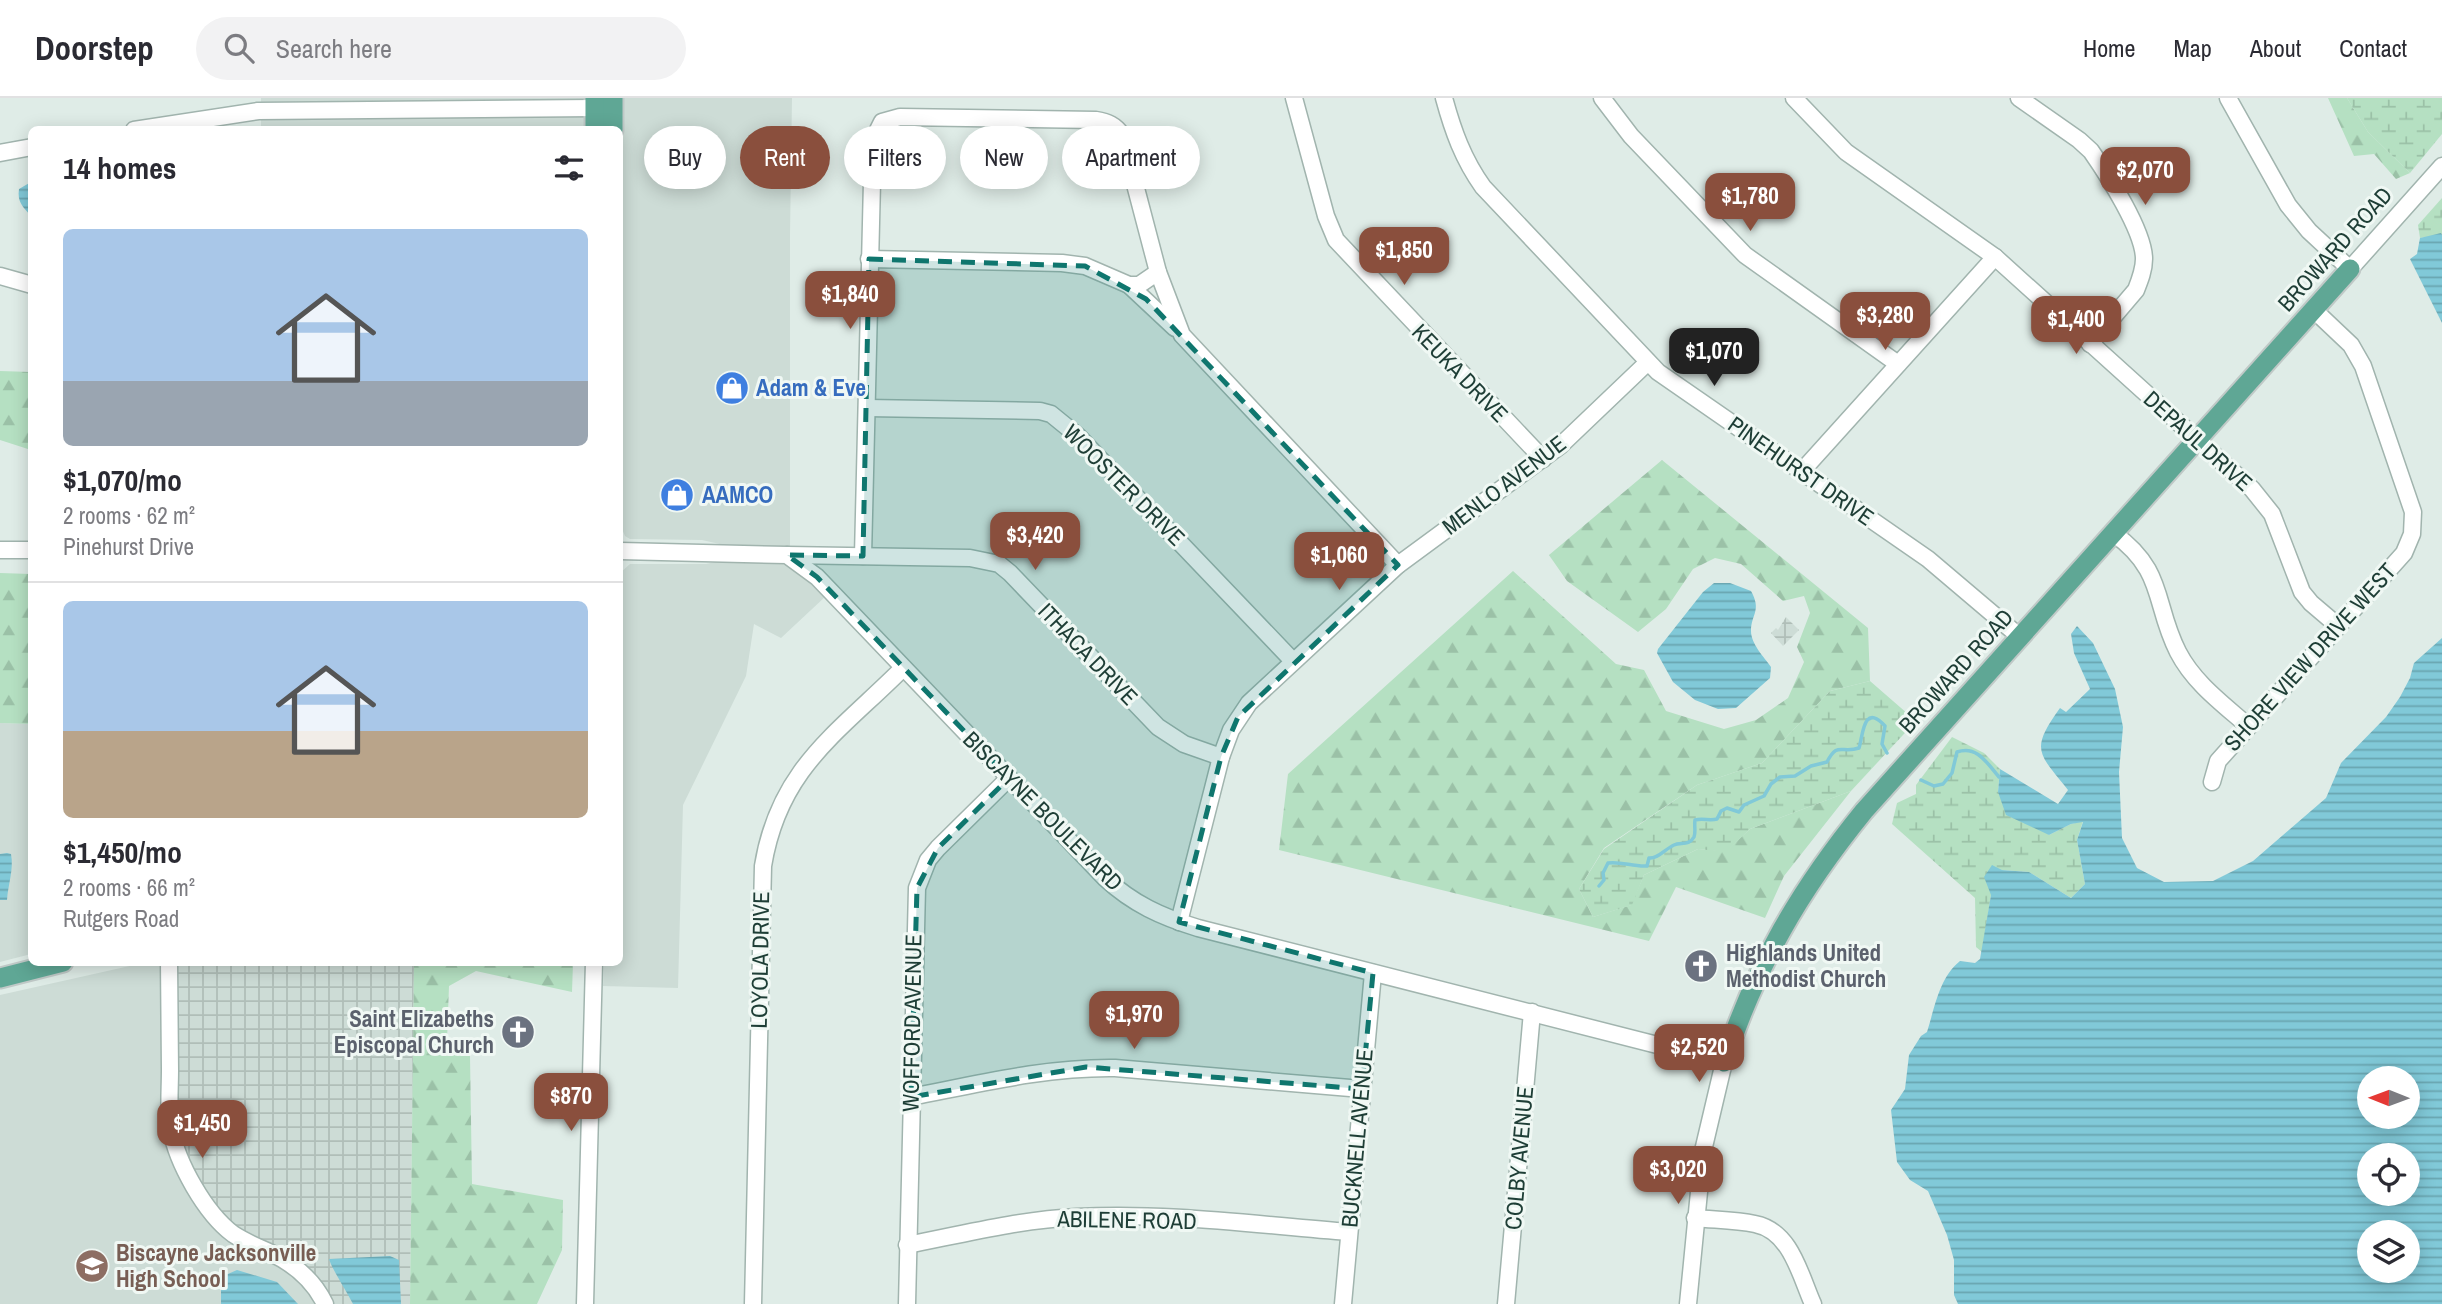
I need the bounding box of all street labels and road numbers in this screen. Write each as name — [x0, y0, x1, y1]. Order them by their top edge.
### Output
street label: BROWARD ROAD — [2270, 180, 2399, 318]
street label: KEUKA DRIVE — [1406, 317, 1515, 429]
street label: DEPAUL DRIVE — [2137, 384, 2259, 498]
street label: PINEHURST DRIVE — [1722, 409, 1880, 532]
street label: WOOSTER DRIVE — [1057, 417, 1192, 552]
street label: MENLO AVENUE — [1435, 428, 1572, 541]
street label: SHORE VIEW DRIVE WEST — [2217, 556, 2403, 757]
street label: ITHACA DRIVE — [1032, 596, 1145, 712]
street label: BROWARD ROAD — [1891, 602, 2020, 740]
street label: BISCAYNE BOULEVARD — [957, 724, 1130, 897]
street label: LOYOLA DRIVE — [743, 891, 776, 1029]
street label: WOFFORD AVENUE — [894, 934, 929, 1112]
street label: BUCKNELL AVENUE — [1333, 1047, 1380, 1229]
street label: COLBY AVENUE — [1497, 1085, 1540, 1231]
street label: ABILENE ROAD — [1056, 1203, 1197, 1236]

